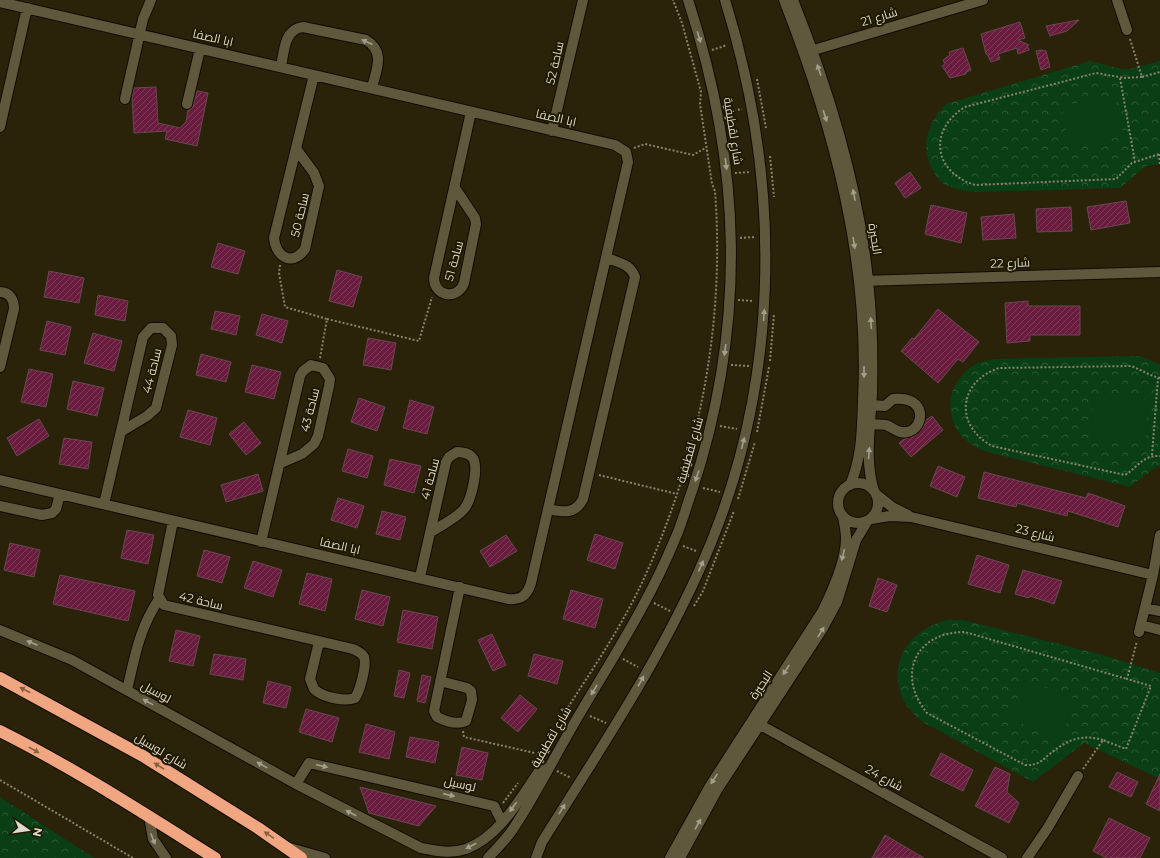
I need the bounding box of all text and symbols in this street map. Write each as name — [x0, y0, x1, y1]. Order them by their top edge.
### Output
street label: شارع 21 — [859, 4, 899, 30]
street label: ابا الصفا — [191, 26, 235, 49]
one-way arrow — [696, 31, 702, 43]
one-way arrow — [362, 39, 373, 45]
street label: ساحة 52 — [542, 40, 567, 86]
one-way arrow — [816, 63, 822, 75]
street label: شارع لقطيفية — [720, 96, 746, 166]
street label: ابا الصفا — [534, 106, 578, 129]
one-way arrow — [822, 110, 828, 122]
one-way arrow — [723, 158, 729, 170]
one-way arrow — [851, 188, 857, 201]
street label: ساحة 50 — [287, 191, 312, 238]
street label: البحيرة — [866, 222, 885, 256]
one-way arrow — [851, 236, 857, 249]
street label: ساحة 51 — [441, 239, 466, 283]
street label: شارع 22 — [990, 254, 1030, 272]
one-way arrow — [760, 309, 767, 321]
one-way arrow — [868, 316, 874, 329]
one-way arrow — [722, 344, 728, 356]
street label: ساحة 44 — [139, 347, 164, 395]
one-way arrow — [861, 366, 867, 379]
street label: ساحة 43 — [297, 386, 322, 433]
street label: شارع لقطيفية — [673, 415, 707, 485]
one-way arrow — [740, 437, 746, 449]
one-way arrow — [865, 447, 872, 459]
street label: ساحة 41 — [417, 456, 442, 501]
one-way arrow — [694, 471, 700, 483]
street label: شارع 23 — [1014, 520, 1056, 546]
street label: ابا الصفا — [318, 534, 362, 557]
one-way arrow — [840, 549, 846, 561]
one-way arrow — [699, 560, 705, 572]
street label: ساحة 42 — [178, 588, 225, 613]
one-way arrow — [817, 626, 824, 638]
one-way arrow — [26, 640, 38, 646]
one-way arrow — [782, 665, 790, 675]
street label: البحيرة — [746, 667, 775, 702]
one-way arrow — [638, 675, 644, 687]
street label: لوسيل — [139, 677, 174, 706]
one-way arrow — [590, 685, 598, 695]
one-way arrow — [19, 687, 31, 694]
one-way arrow — [142, 699, 154, 705]
street label: شارع لقطيفية — [527, 703, 575, 770]
street label: شارع لوسيل — [132, 729, 190, 773]
one-way arrow — [28, 747, 40, 753]
street label: شارع 24 — [862, 761, 906, 795]
one-way arrow — [153, 762, 165, 769]
one-way arrow — [256, 762, 268, 769]
one-way arrow — [316, 763, 328, 769]
street label: لوسيل — [443, 773, 477, 794]
one-way arrow — [710, 774, 718, 784]
one-way arrow — [443, 793, 455, 799]
one-way arrow — [509, 802, 517, 812]
one-way arrow — [559, 803, 566, 815]
north arrow — [8, 810, 48, 850]
one-way arrow — [345, 810, 356, 817]
one-way arrow — [695, 818, 702, 830]
text: N — [30, 826, 46, 838]
one-way arrow — [264, 831, 274, 839]
one-way arrow — [151, 833, 157, 845]
one-way arrow — [465, 843, 477, 849]

